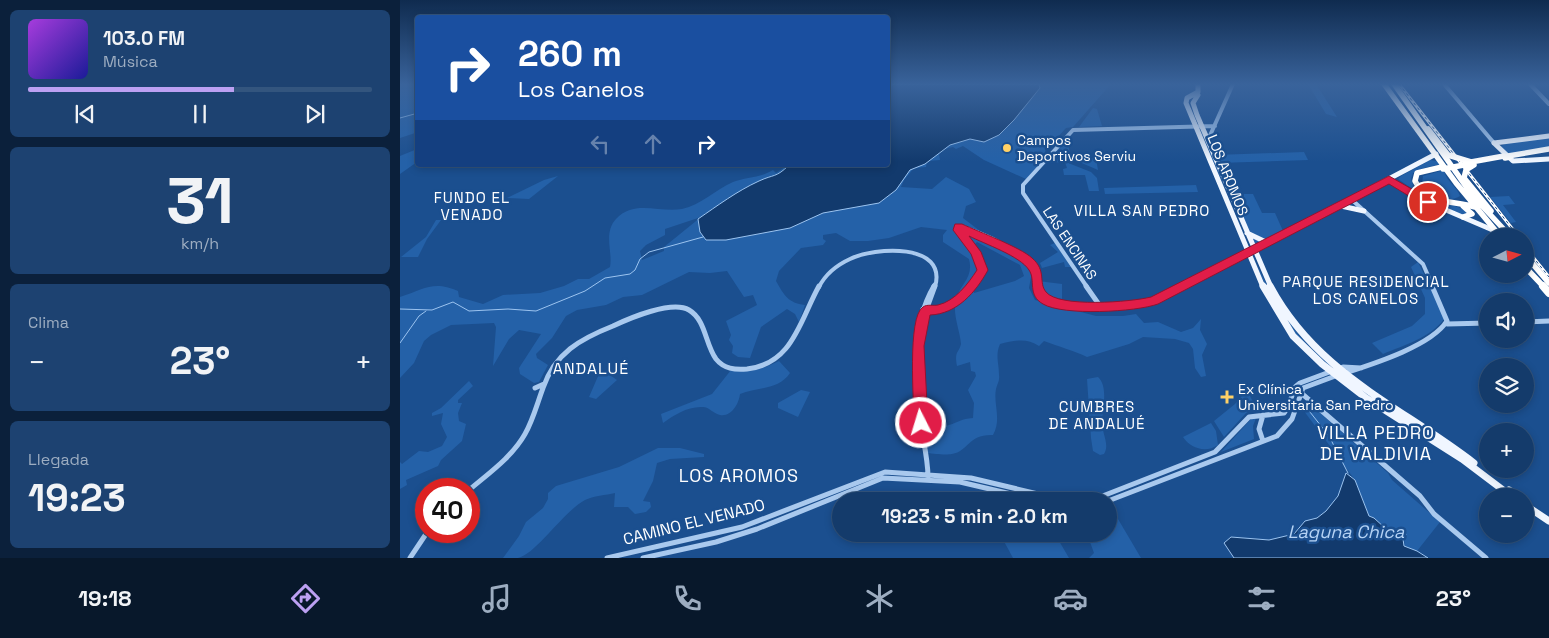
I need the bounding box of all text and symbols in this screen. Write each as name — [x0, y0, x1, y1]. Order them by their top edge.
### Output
text: 103.0 FM — [103, 26, 185, 51]
text: 260 m — [518, 32, 622, 76]
icon: right — [435, 35, 500, 100]
text: Música — [103, 51, 158, 72]
text: Los Canelos — [518, 75, 645, 103]
icon: previous — [71, 100, 99, 128]
icon: pause — [186, 100, 214, 128]
icon: next — [301, 100, 329, 128]
icon: left — [586, 130, 614, 158]
icon: ahead — [639, 130, 667, 158]
icon: right — [692, 130, 720, 158]
place label: Campos Deportivos Serviu — [1017, 131, 1136, 165]
street label: LOS AROMOS — [1204, 132, 1252, 218]
marker: Campos Deportivos Serviu — [1001, 142, 1013, 154]
text: 31 — [166, 159, 234, 242]
pin — [1407, 181, 1449, 223]
district label: FUNDO EL VENADO — [434, 188, 510, 224]
icon: arrive — [1414, 188, 1442, 216]
district label: VILLA SAN PEDRO — [1074, 201, 1210, 220]
street label: LAS ENCINAS — [1039, 203, 1101, 283]
north arrow — [1479, 228, 1534, 282]
map controls — [1479, 228, 1534, 543]
text: km/h — [181, 233, 219, 254]
district label: PARQUE RESIDENCIAL LOS CANELOS — [1282, 272, 1450, 308]
button: sound — [1479, 293, 1534, 348]
text: Clima — [28, 312, 69, 333]
text: 23° — [170, 337, 230, 385]
text: − — [28, 344, 45, 380]
text: + — [355, 344, 372, 380]
district label: ANDALUÉ — [553, 358, 629, 379]
button: layers — [1479, 358, 1534, 413]
place label: Ex Clínica Universitaria San Pedro — [1238, 380, 1394, 414]
marker: Ex Clínica Universitaria San Pedro — [1220, 390, 1234, 404]
position arrow — [894, 396, 946, 448]
district label: CUMBRES DE ANDALUÉ — [1048, 397, 1146, 433]
district label: VILLA PEDRO DE VALDIVIA — [1317, 421, 1435, 465]
button: + — [1479, 423, 1534, 478]
text: Llegada — [28, 449, 89, 470]
district label: LOS AROMOS — [679, 464, 799, 487]
text: 19:23 — [28, 474, 126, 522]
speed limit sign: 40 — [415, 478, 480, 543]
button: − — [1479, 488, 1534, 543]
street label: CAMINO EL VENADO — [621, 494, 767, 550]
text: 19:23 · 5 min · 2.0 km — [881, 504, 1068, 529]
water label: Laguna Chica — [1288, 520, 1405, 543]
icon: directions — [288, 581, 323, 616]
icon: music — [479, 581, 514, 616]
icon: phone — [670, 581, 705, 616]
icon: climate — [862, 581, 897, 616]
icon: car — [1053, 581, 1088, 616]
icon: filters — [1244, 581, 1279, 616]
text: 19:18 — [78, 584, 131, 612]
text: 23° — [1436, 584, 1471, 612]

